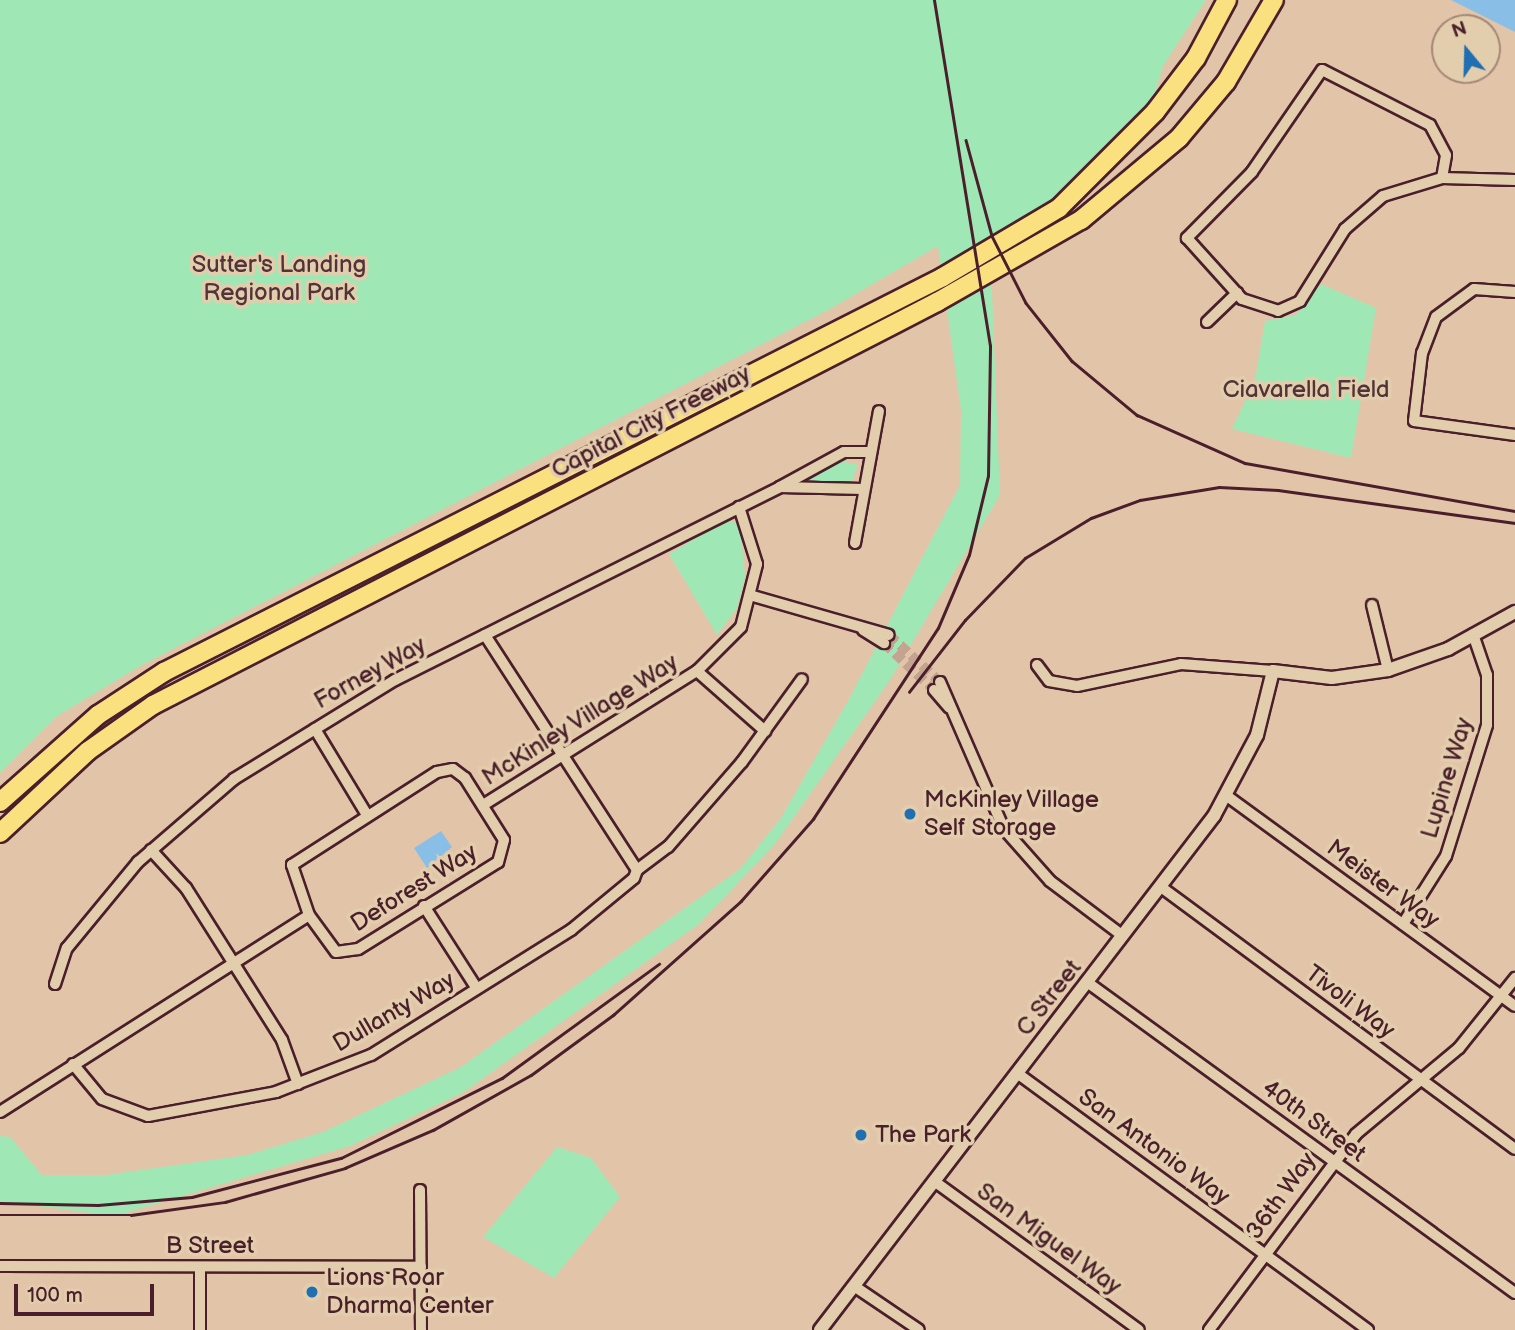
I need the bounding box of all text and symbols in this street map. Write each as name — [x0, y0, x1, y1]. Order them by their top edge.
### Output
north arrow — [1431, 14, 1501, 84]
text: N — [1449, 17, 1470, 44]
park label: Sutter's Landing Regional Park — [192, 251, 366, 307]
street label: Capital City Freeway — [546, 359, 756, 485]
park label: Ciavarella Field — [1222, 376, 1390, 404]
street label: Forney Way — [308, 630, 432, 716]
street label: McKinley Village Way — [475, 647, 685, 793]
street label: Lupine Way — [1415, 714, 1479, 842]
place label: McKinley Village Self Storage — [924, 786, 1101, 842]
marker: McKinley Village Self Storage — [902, 806, 918, 822]
street label: Meister Way — [1321, 833, 1445, 935]
street label: Deforest Way — [345, 837, 483, 939]
street label: C Street — [1010, 954, 1088, 1042]
street label: Tivoli Way — [1299, 959, 1401, 1045]
street label: Dullanty Way — [327, 965, 461, 1059]
street label: 40th Street — [1256, 1074, 1372, 1168]
street label: San Antonio Way — [1072, 1082, 1236, 1212]
place label: The Park — [875, 1121, 971, 1149]
marker: The Park — [853, 1127, 869, 1143]
street label: 36th Way — [1240, 1146, 1322, 1246]
street label: San Miguel Way — [971, 1177, 1127, 1301]
street label: B Street — [166, 1232, 254, 1260]
place label: Lions Roar Dharma Center — [326, 1264, 493, 1320]
scale bar — [18, 1270, 158, 1314]
text: 100 m — [27, 1283, 83, 1308]
marker: Lions Roar Dharma Center — [304, 1284, 320, 1300]

